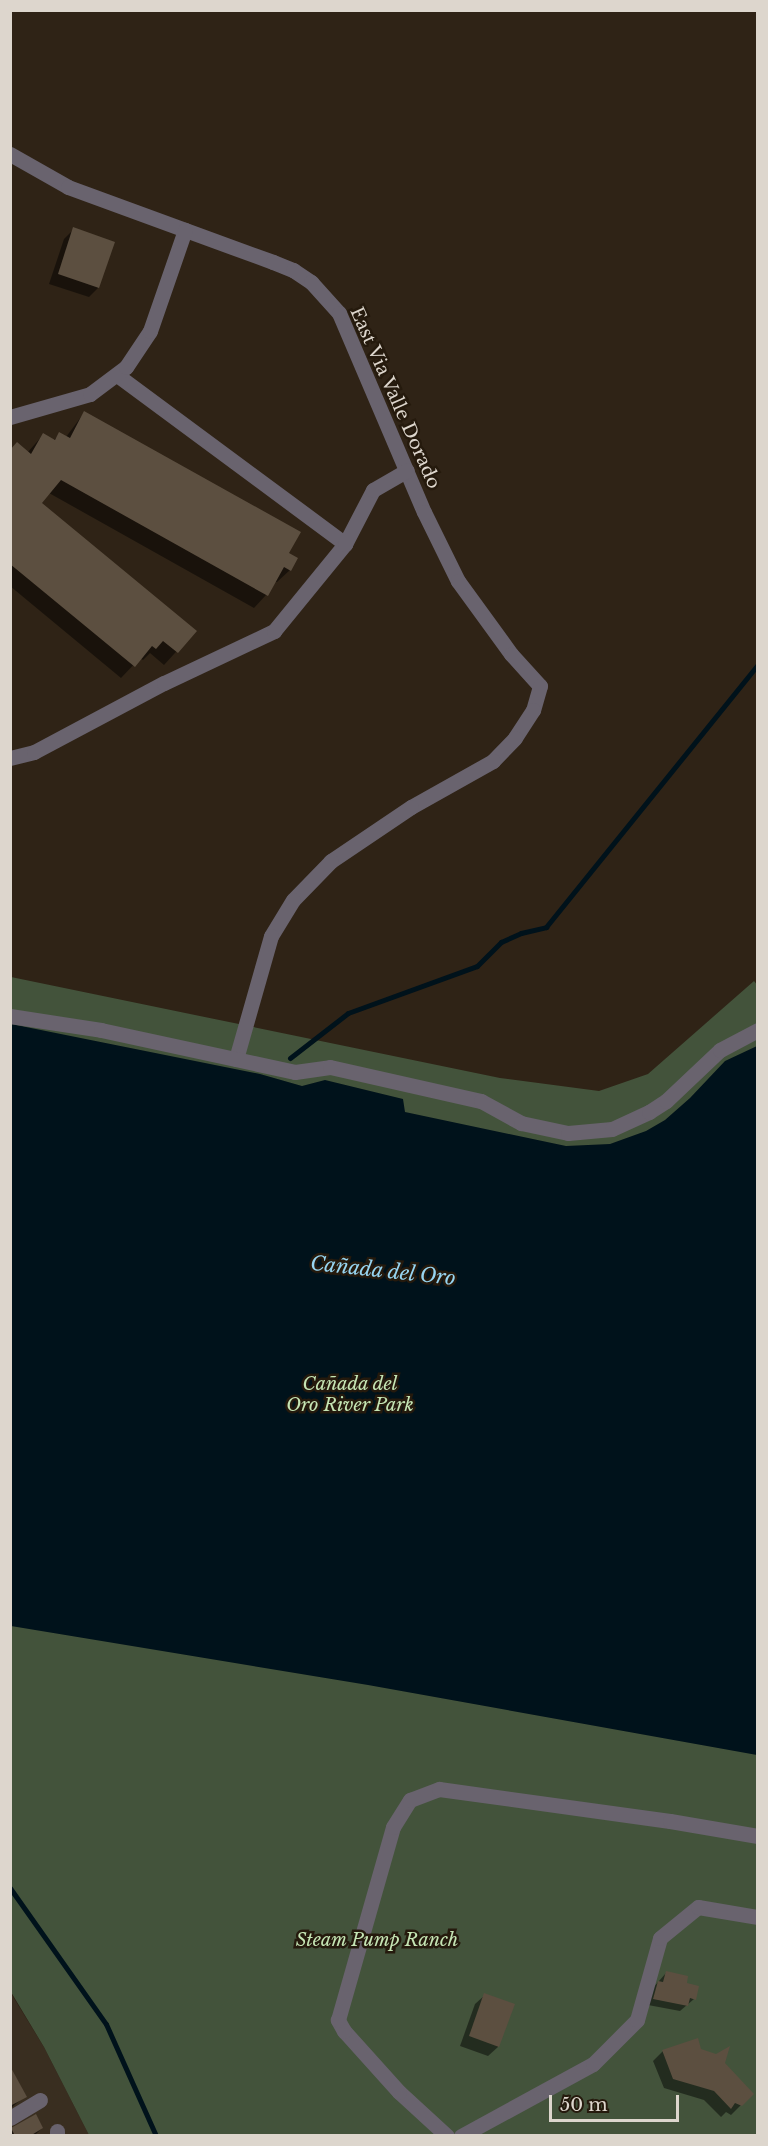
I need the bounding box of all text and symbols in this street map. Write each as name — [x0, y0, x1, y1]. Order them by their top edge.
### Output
street label: East Via Valle Dorado — [345, 303, 445, 493]
water label: Cañada del Oro — [308, 1251, 458, 1291]
park label: Cañada del Oro River Park — [286, 1374, 414, 1416]
park label: Steam Pump Ranch — [296, 1929, 458, 1951]
scale bar — [552, 2083, 682, 2121]
text: 50 m — [560, 2094, 608, 2116]

